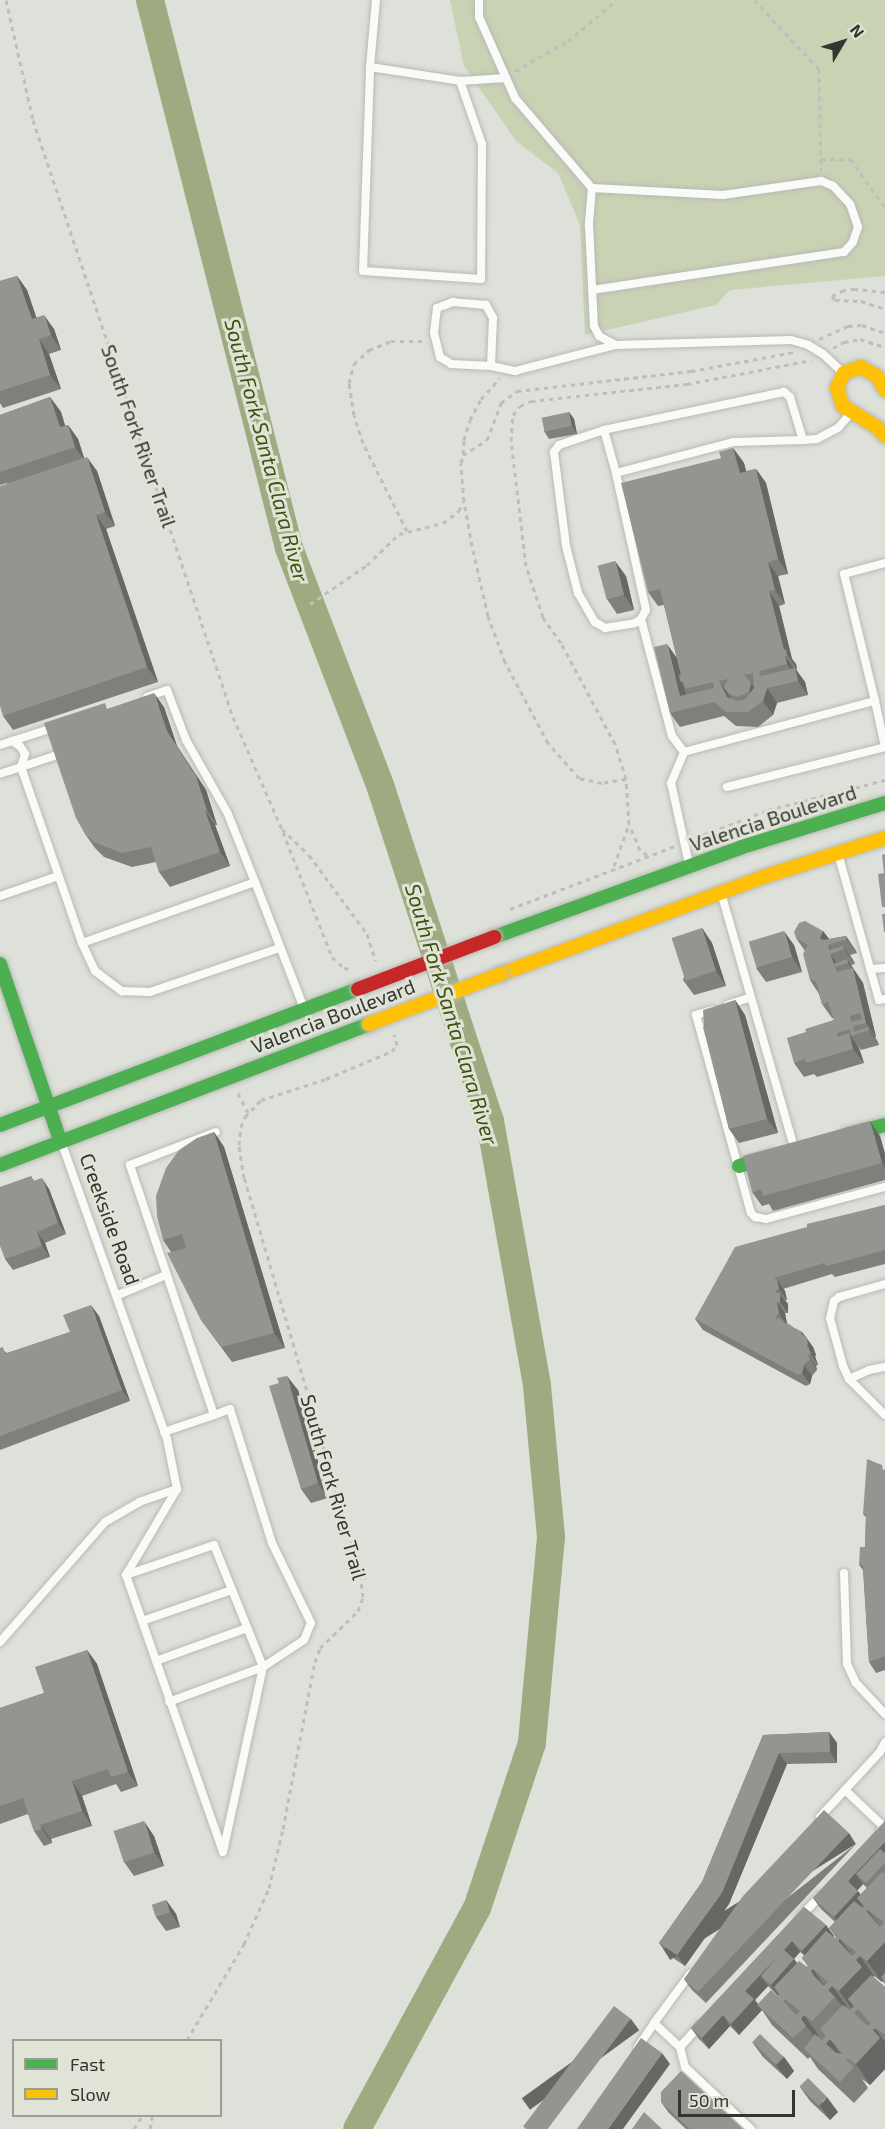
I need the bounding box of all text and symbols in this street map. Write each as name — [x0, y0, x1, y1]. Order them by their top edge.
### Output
north arrow — [813, 12, 873, 72]
text: N — [847, 20, 869, 41]
water label: South Fork Santa Clara River — [220, 316, 314, 584]
street label: South Fork River Trail — [96, 341, 182, 531]
street label: Valencia Boulevard — [687, 780, 859, 856]
water label: South Fork Santa Clara River — [400, 881, 504, 1147]
street label: Valencia Boulevard — [248, 974, 418, 1058]
street label: Creekside Road — [75, 1150, 145, 1288]
street label: South Fork River Trail — [296, 1391, 372, 1583]
legend — [12, 2039, 222, 2117]
text: Fast — [70, 2053, 105, 2075]
scale bar — [681, 2078, 798, 2116]
text: Slow — [70, 2083, 110, 2105]
text: 50 m — [689, 2089, 729, 2111]

